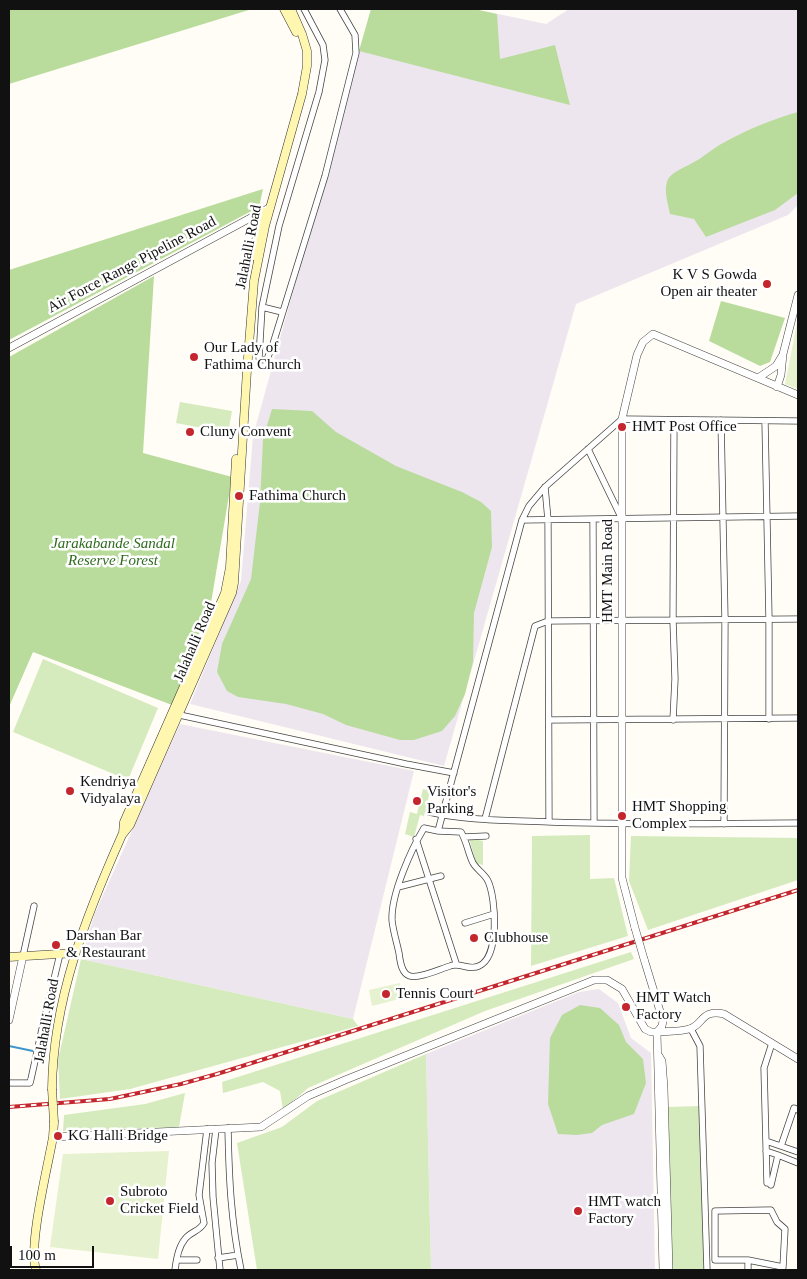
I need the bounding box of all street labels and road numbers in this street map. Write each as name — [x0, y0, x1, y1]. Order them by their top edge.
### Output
street label: Jalahalli Road — [232, 203, 266, 291]
street label: Air Force Range Pipeline Road — [45, 213, 219, 317]
street label: HMT Main Road — [599, 519, 617, 623]
street label: Jalahalli Road — [170, 599, 220, 685]
street label: Jalahalli Road — [31, 977, 63, 1065]

